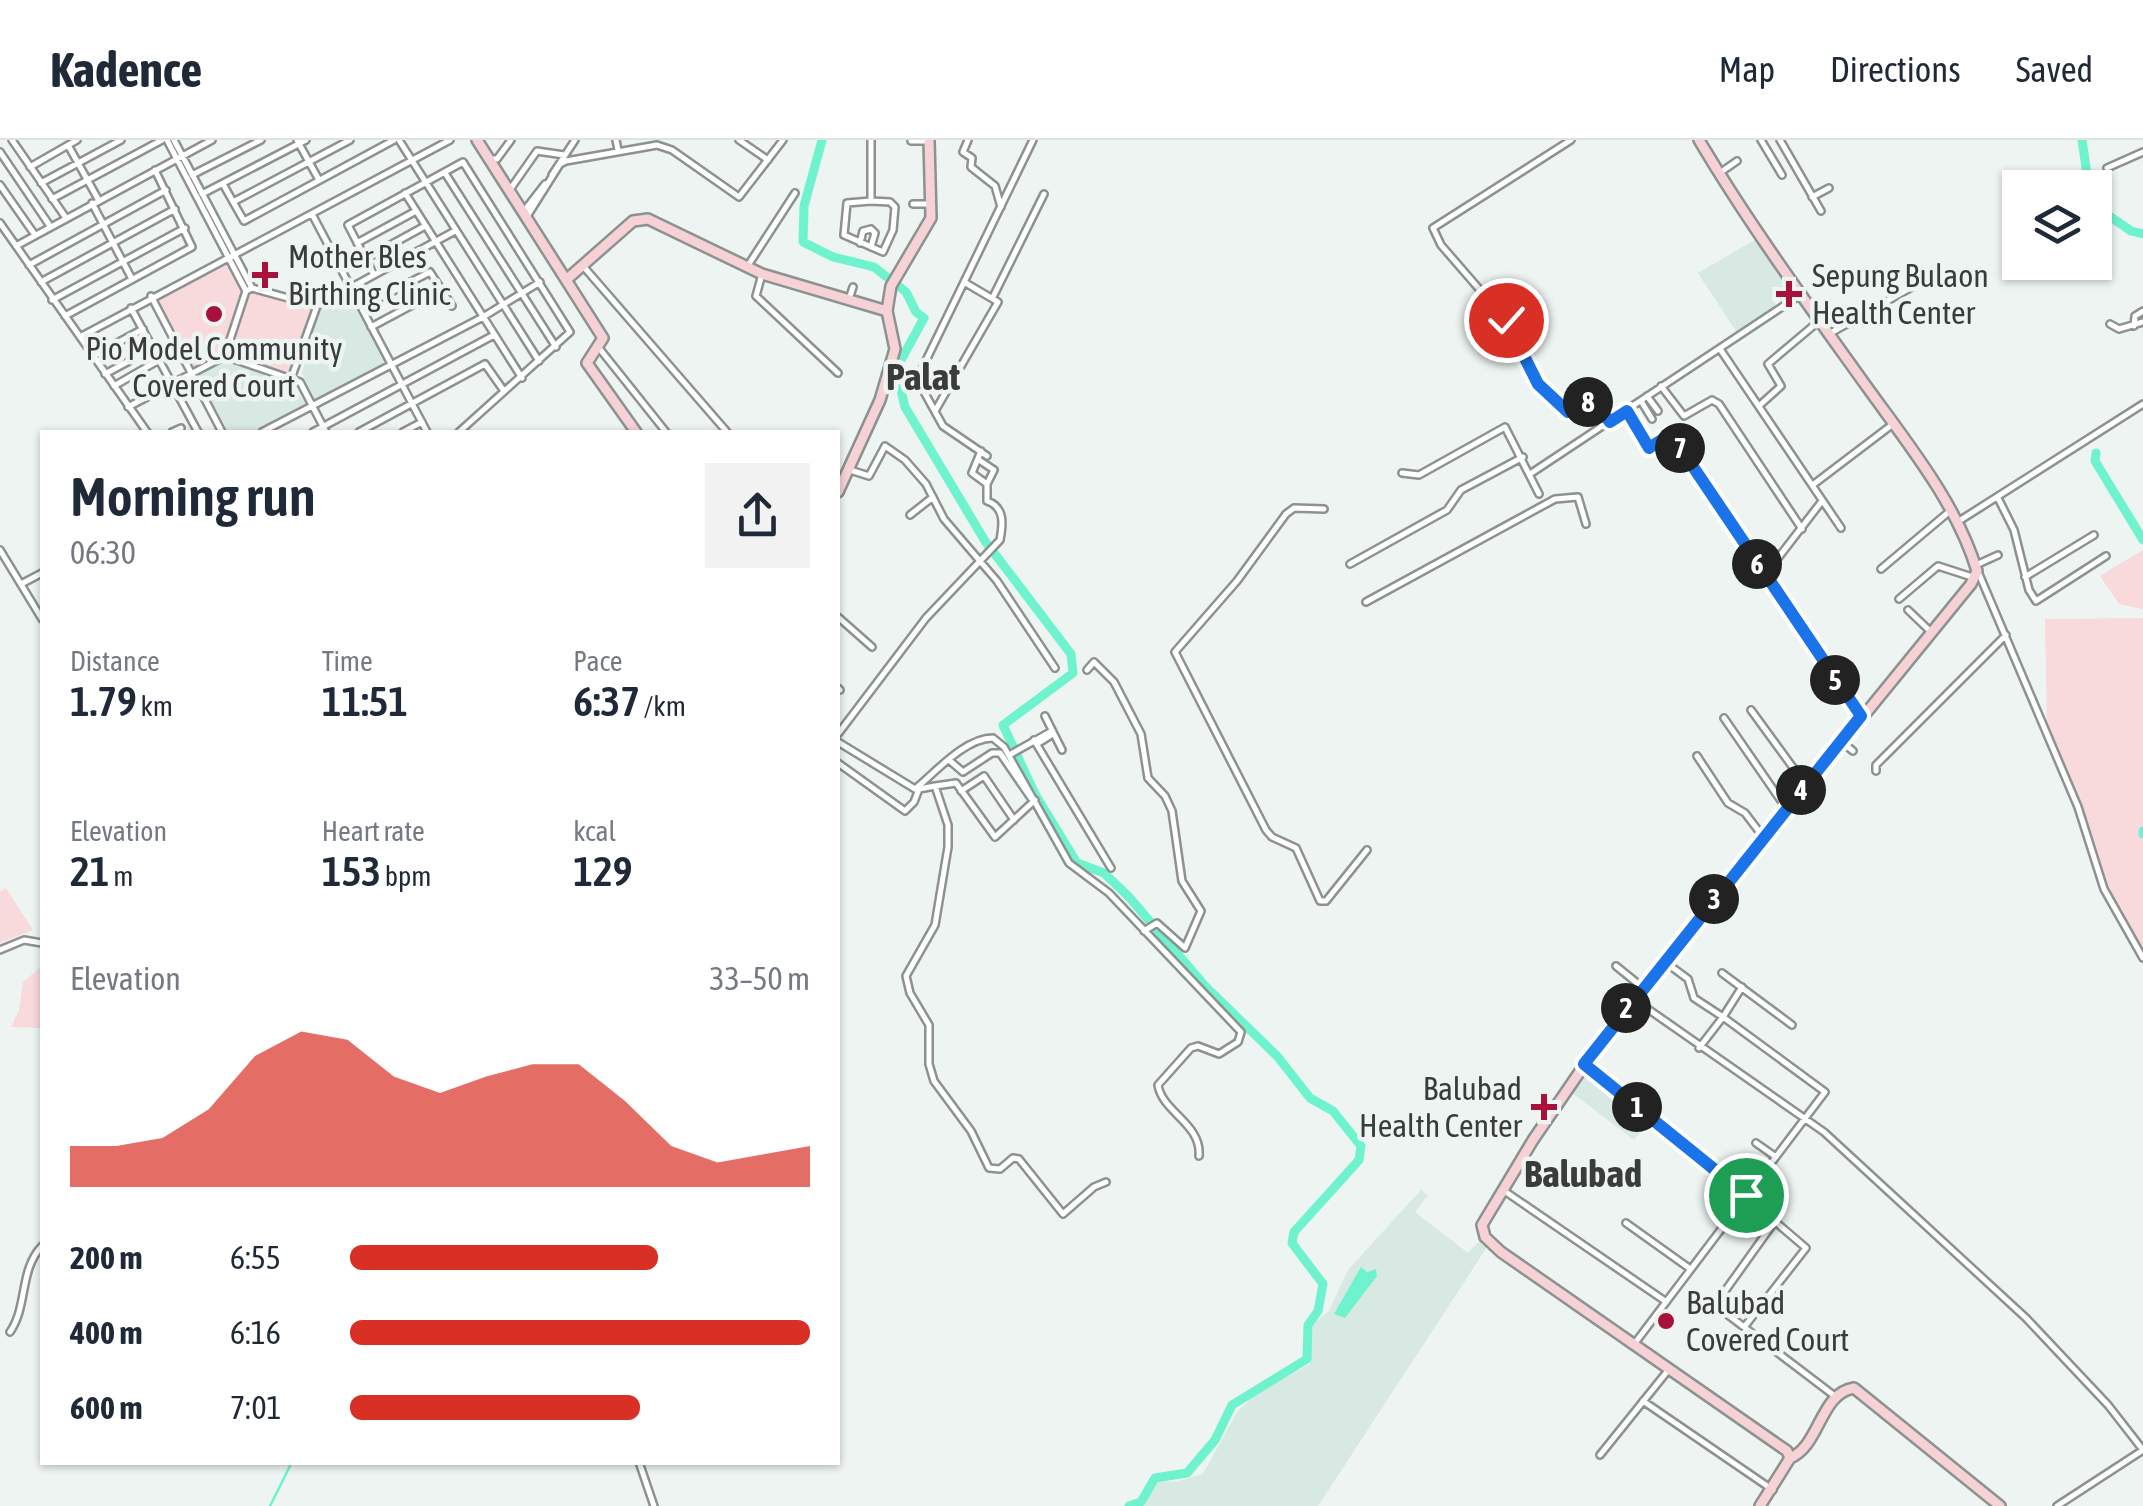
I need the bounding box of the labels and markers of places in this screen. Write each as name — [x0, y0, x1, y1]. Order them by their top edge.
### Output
place label: Mother Bles Birthing Clinic — [288, 238, 451, 312]
place label: Sepung Bulaon Health Center — [1812, 257, 1989, 331]
marker: Mother Bles Birthing Clinic — [252, 262, 278, 288]
pin — [1464, 278, 1549, 363]
marker: Sepung Bulaon Health Center — [1776, 281, 1802, 307]
marker: Pio Model Community Covered Court — [203, 303, 225, 325]
place label: Pio Model Community Covered Court — [85, 330, 343, 404]
pin: 8 — [1563, 377, 1613, 427]
pin: 7 — [1655, 423, 1705, 473]
pin: 6 — [1732, 539, 1782, 589]
pin: 5 — [1810, 655, 1860, 705]
pin: 4 — [1776, 765, 1826, 815]
pin: 3 — [1689, 874, 1739, 924]
pin: 2 — [1601, 983, 1651, 1033]
place label: Balubad Health Center — [1359, 1070, 1523, 1144]
pin: 1 — [1612, 1082, 1662, 1132]
marker: Balubad Health Center — [1531, 1094, 1557, 1120]
pin — [1704, 1153, 1789, 1238]
place label: Balubad Covered Court — [1686, 1284, 1849, 1358]
marker: Balubad Covered Court — [1655, 1310, 1677, 1332]

